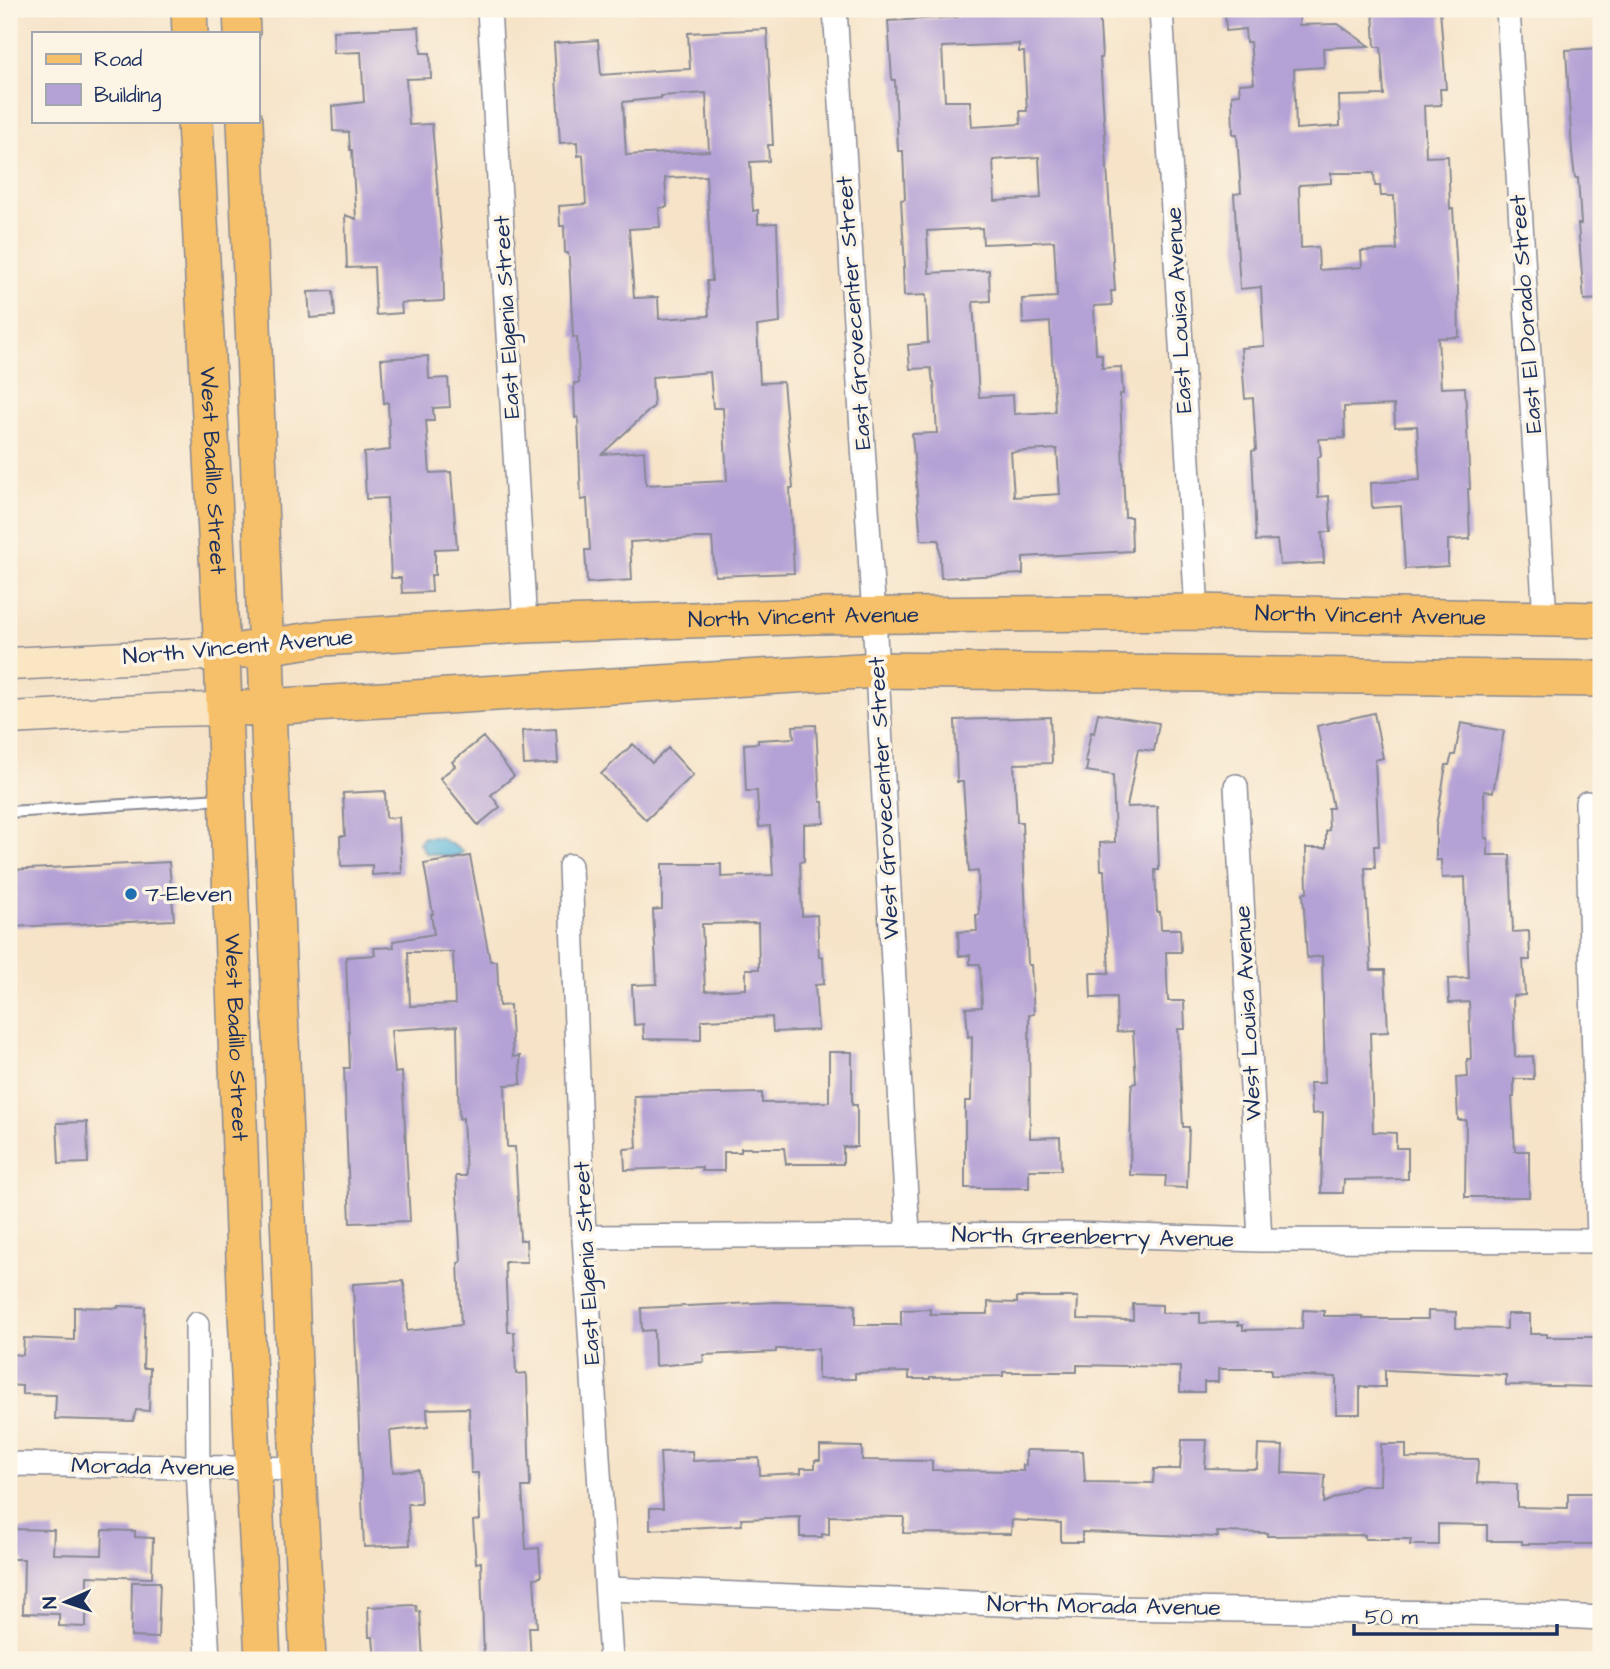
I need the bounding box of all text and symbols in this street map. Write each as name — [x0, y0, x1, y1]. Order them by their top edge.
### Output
legend — [32, 32, 259, 122]
text: Road — [94, 45, 142, 74]
text: Building — [94, 81, 162, 112]
street label: East Grovecenter Street — [828, 174, 880, 451]
street label: East El Dorado Street — [1502, 193, 1550, 434]
street label: East Louisa Avenue — [1158, 206, 1200, 414]
street label: East Elgenia Street — [486, 214, 529, 420]
street label: West Badillo Street — [191, 366, 234, 576]
street label: North Vincent Avenue — [1255, 597, 1486, 634]
street label: North Vincent Avenue — [688, 599, 919, 636]
street label: North Vincent Avenue — [122, 621, 354, 673]
street label: West Grovecenter Street — [861, 655, 907, 940]
place label: 7-Eleven — [145, 878, 232, 910]
marker: 7-Eleven — [123, 886, 139, 902]
street label: West Louisa Avenue — [1226, 905, 1270, 1121]
street label: West Badillo Street — [216, 933, 256, 1142]
street label: East Elgenia Street — [566, 1160, 609, 1366]
street label: North Greenberry Avenue — [952, 1219, 1234, 1256]
street label: Morada Avenue — [71, 1450, 235, 1484]
north arrow — [32, 1568, 102, 1638]
street label: North Morada Avenue — [987, 1588, 1221, 1624]
scale bar — [1354, 1592, 1558, 1636]
text: N — [37, 1596, 64, 1609]
text: 50 m — [1365, 1603, 1419, 1632]

